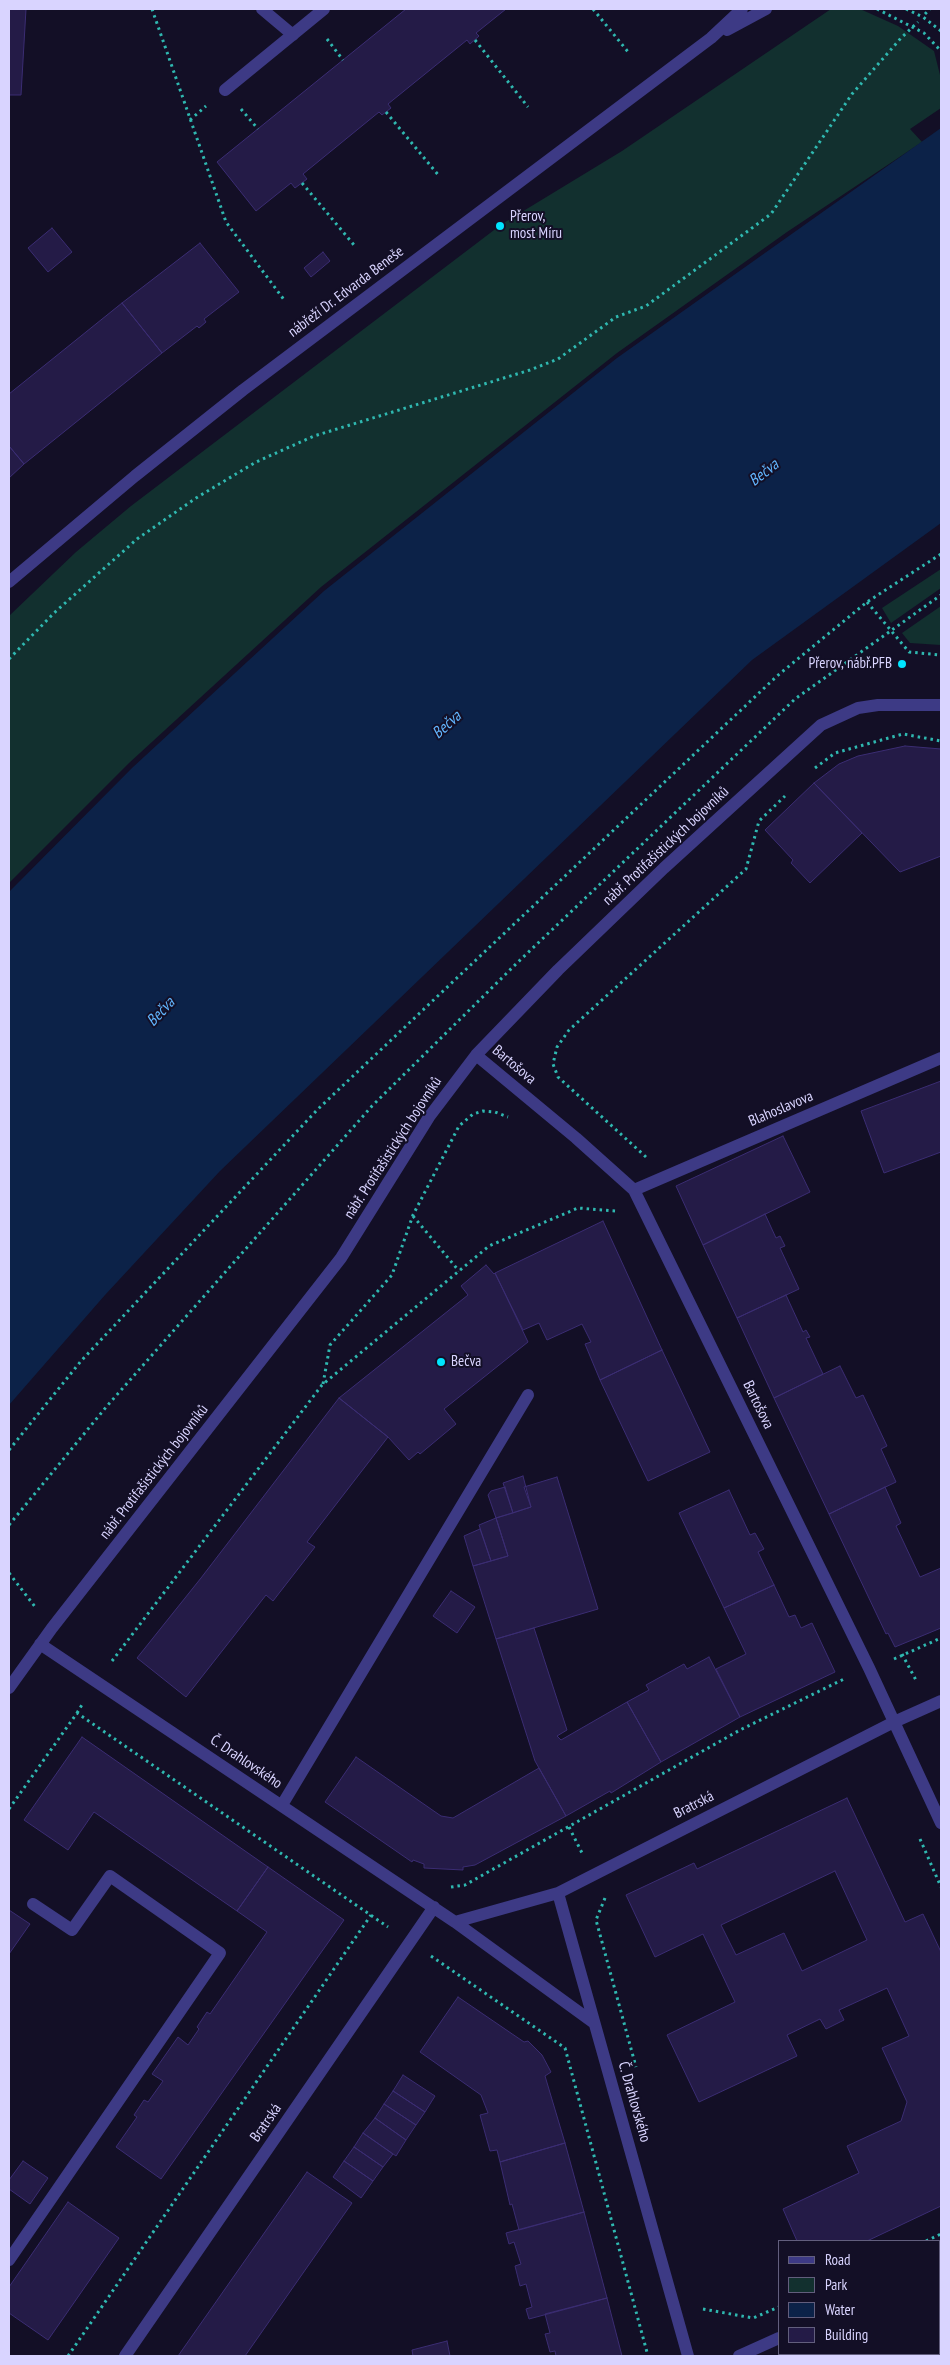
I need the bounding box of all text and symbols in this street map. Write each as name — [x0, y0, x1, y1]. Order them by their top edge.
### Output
place label: Přerov, most Míru — [510, 208, 562, 243]
marker: Přerov, most Míru — [494, 220, 506, 232]
street label: nábřeží Dr. Edvarda Beneše — [285, 243, 407, 341]
water label: Bečva — [745, 455, 783, 491]
place label: Přerov, nábř.PFB — [808, 655, 892, 673]
marker: Přerov, nábř.PFB — [896, 658, 908, 670]
water label: Bečva — [429, 707, 465, 743]
street label: nábř. Protifašistických bojovníků — [599, 783, 733, 909]
water label: Bečva — [143, 994, 179, 1030]
street label: Bartošova — [489, 1042, 539, 1088]
street label: nábř. Protifašistických bojovníků — [340, 1074, 446, 1222]
street label: Blahoslavova — [746, 1087, 816, 1131]
place label: Bečva — [451, 1353, 481, 1371]
marker: Bečva — [435, 1356, 447, 1368]
street label: Bartošova — [739, 1378, 777, 1432]
street label: nábř. Protifašistických bojovníků — [96, 1401, 212, 1543]
street label: Č. Drahlovského — [207, 1731, 285, 1793]
street label: Bratrská — [671, 1787, 717, 1823]
street label: Č. Drahlovského — [614, 2060, 654, 2144]
street label: Bratrská — [246, 2101, 286, 2145]
legend — [778, 2240, 940, 2355]
text: Road — [825, 2250, 851, 2269]
text: Park — [825, 2275, 847, 2294]
text: Water — [825, 2300, 855, 2319]
text: Building — [825, 2325, 868, 2344]

